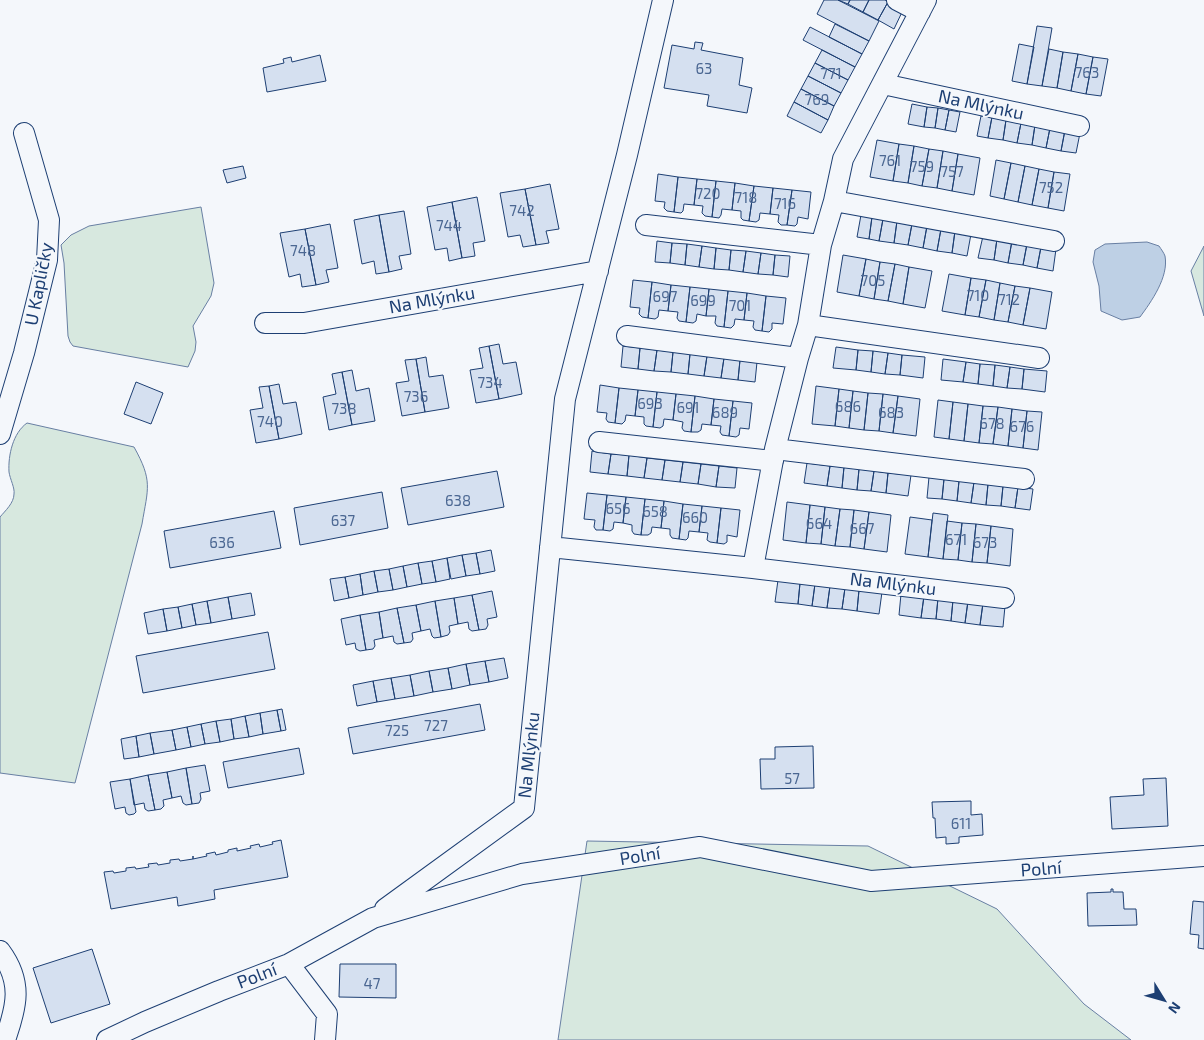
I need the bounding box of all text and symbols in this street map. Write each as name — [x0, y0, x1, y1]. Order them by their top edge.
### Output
house number: 63 — [696, 59, 712, 77]
house number: 763 — [1075, 63, 1099, 81]
house number: 771 — [820, 64, 842, 82]
street label: Na Mlýnku — [937, 84, 1026, 124]
house number: 769 — [805, 90, 829, 108]
house number: 761 — [879, 151, 901, 169]
house number: 759 — [910, 157, 934, 175]
house number: 757 — [940, 162, 964, 180]
house number: 752 — [1039, 178, 1063, 196]
house number: 720 — [695, 184, 721, 202]
house number: 718 — [735, 188, 757, 206]
house number: 716 — [774, 194, 796, 212]
house number: 742 — [509, 201, 535, 219]
house number: 744 — [436, 216, 462, 234]
street label: U Kapličky — [19, 240, 57, 327]
house number: 748 — [290, 241, 316, 259]
house number: 705 — [861, 271, 885, 289]
street label: Na Mlýnku — [387, 281, 476, 317]
house number: 710 — [967, 286, 989, 304]
house number: 697 — [653, 287, 678, 305]
house number: 712 — [998, 290, 1020, 308]
house number: 699 — [690, 291, 716, 309]
house number: 701 — [729, 296, 751, 314]
house number: 734 — [477, 373, 503, 391]
house number: 736 — [404, 387, 428, 405]
house number: 693 — [637, 394, 663, 412]
house number: 686 — [835, 397, 861, 415]
house number: 691 — [676, 398, 700, 416]
house number: 738 — [331, 399, 357, 417]
house number: 689 — [712, 403, 738, 421]
house number: 683 — [878, 403, 904, 421]
house number: 740 — [257, 412, 283, 430]
house number: 678 — [979, 414, 1005, 432]
house number: 676 — [1010, 417, 1034, 435]
house number: 638 — [445, 491, 471, 509]
house number: 656 — [605, 499, 631, 517]
house number: 658 — [642, 502, 668, 520]
house number: 660 — [682, 508, 708, 526]
house number: 637 — [331, 511, 356, 529]
house number: 664 — [806, 514, 832, 532]
house number: 667 — [850, 519, 875, 537]
house number: 671 — [945, 530, 967, 548]
house number: 636 — [209, 533, 235, 551]
house number: 673 — [973, 533, 997, 551]
street label: Na Mlýnku — [849, 567, 938, 599]
street label: Na Mlýnku — [513, 711, 543, 799]
house number: 727 — [424, 716, 448, 734]
house number: 725 — [385, 721, 409, 739]
house number: 57 — [784, 769, 800, 787]
house number: 611 — [951, 814, 971, 832]
street label: Polní — [618, 841, 662, 869]
street label: Polní — [1020, 856, 1063, 880]
street label: Polní — [234, 957, 280, 993]
house number: 47 — [364, 974, 381, 992]
north arrow — [1139, 975, 1189, 1025]
text: N — [1165, 999, 1185, 1017]

